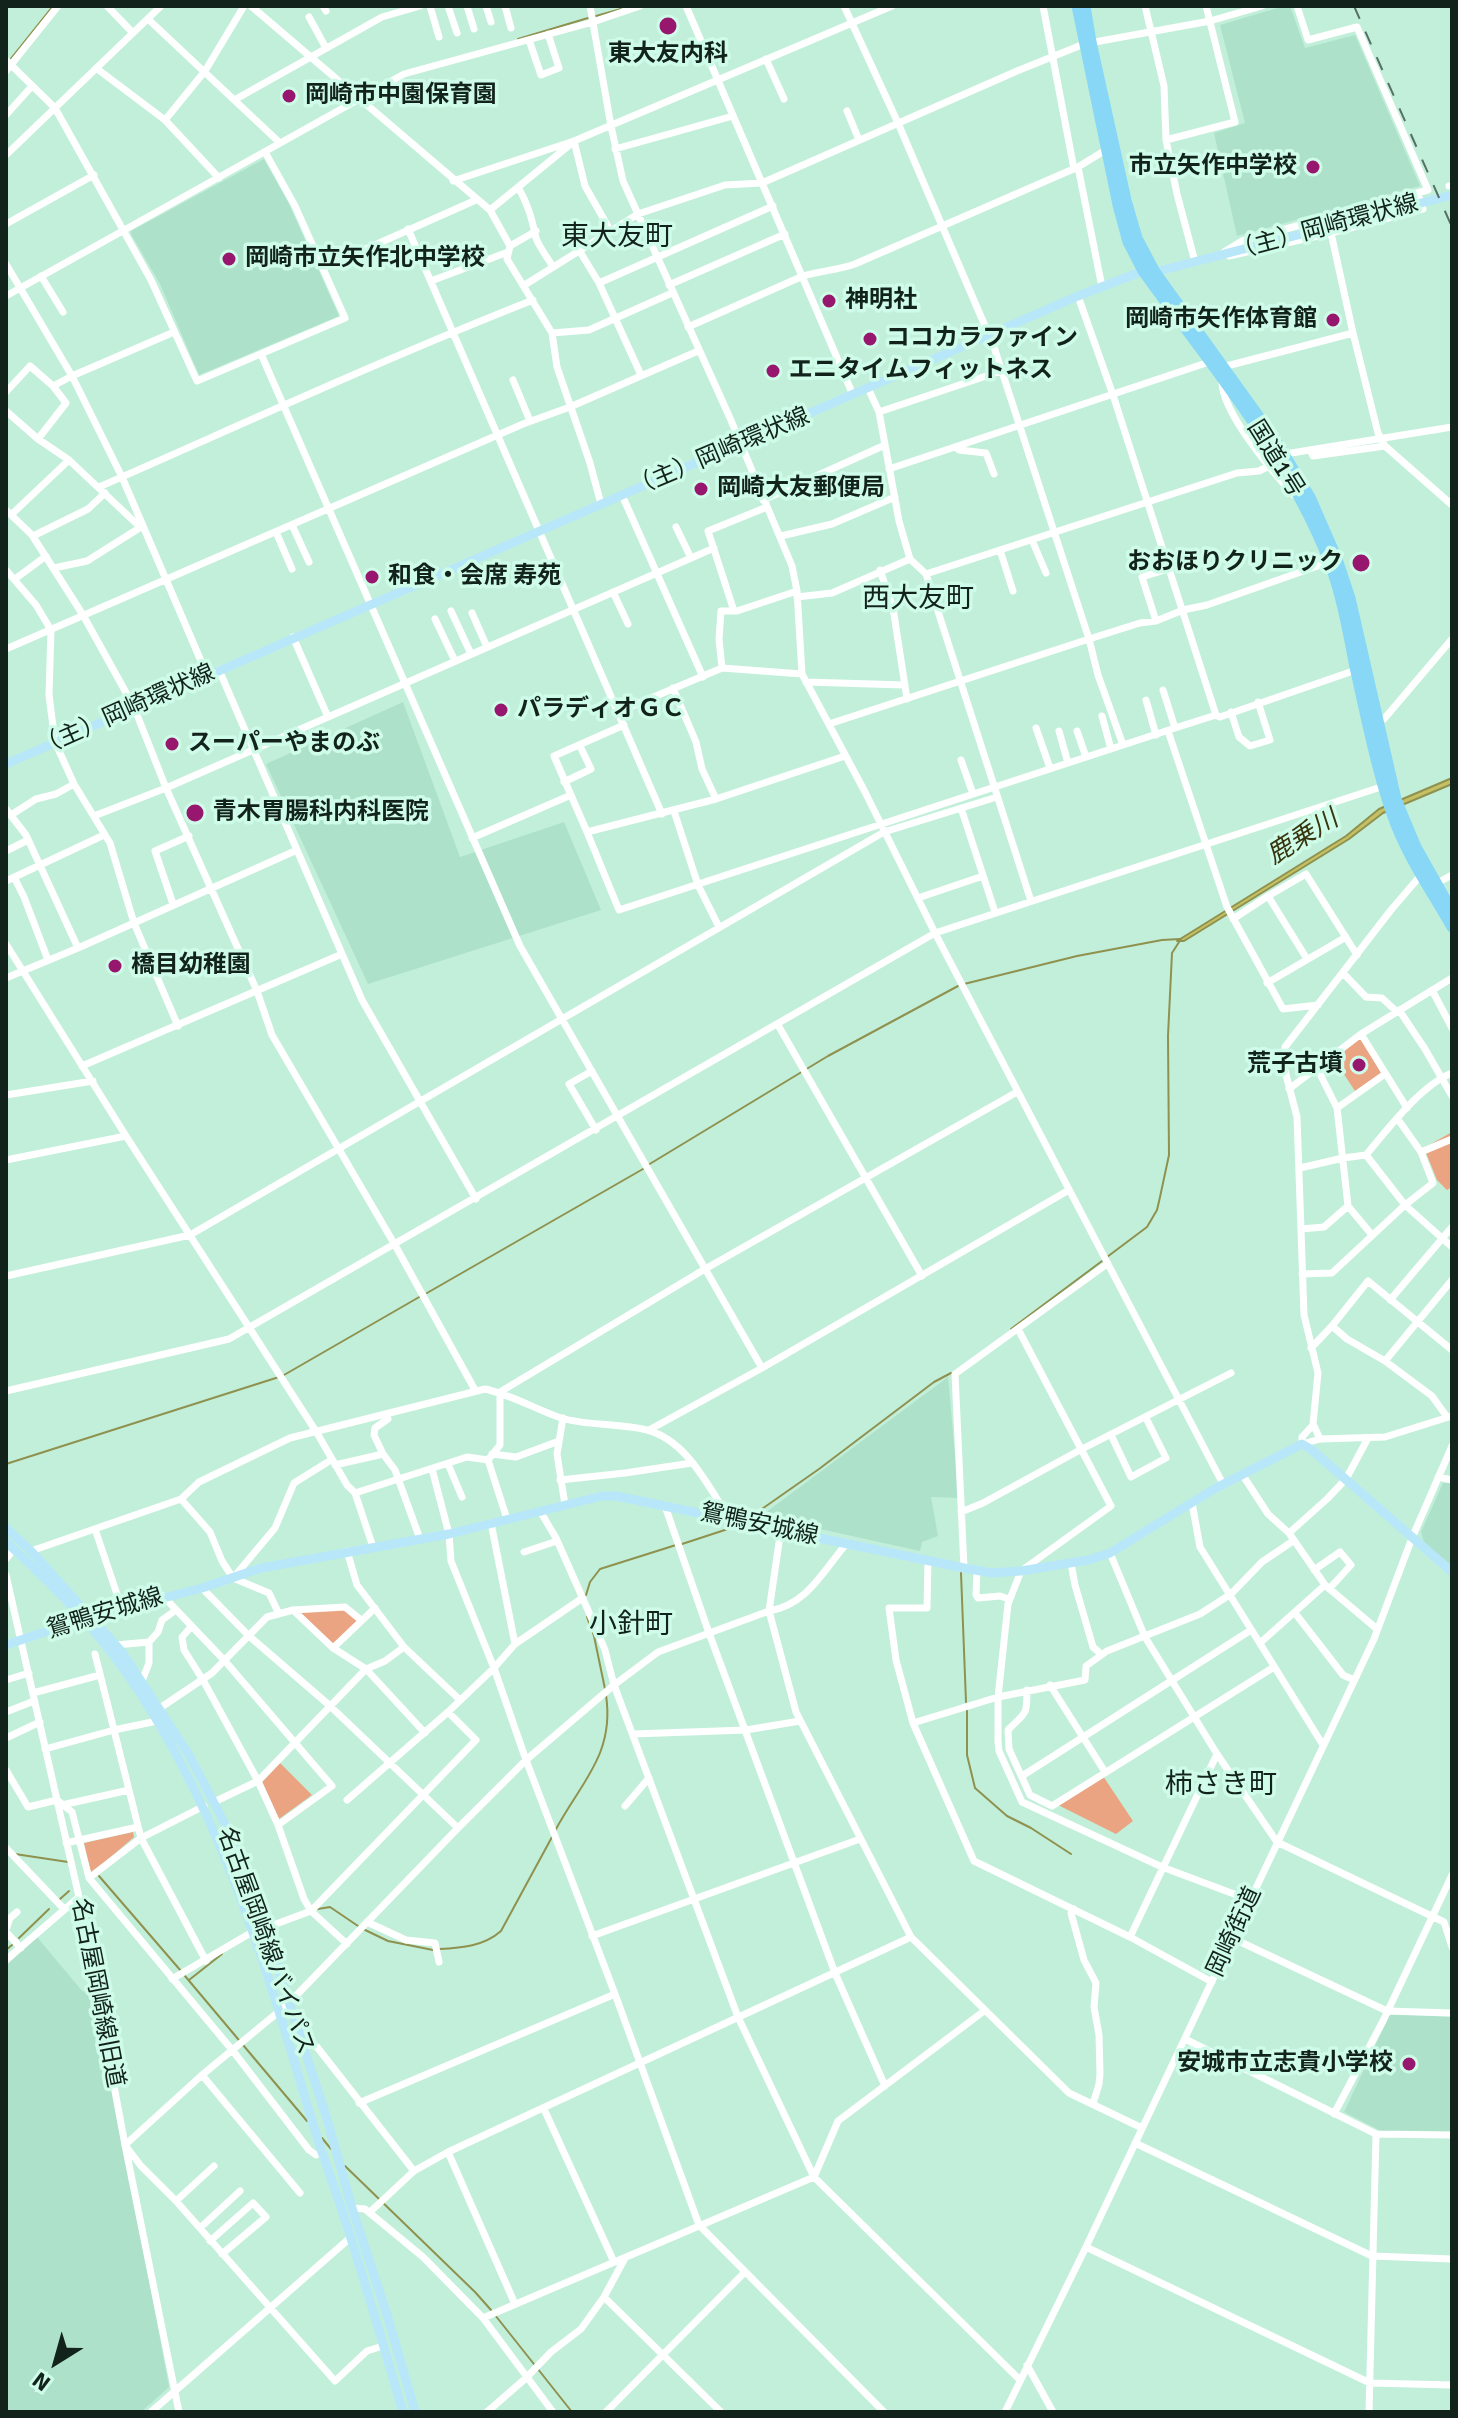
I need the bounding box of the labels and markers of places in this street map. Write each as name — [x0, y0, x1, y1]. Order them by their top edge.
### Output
marker: 東大友内科 — [657, 15, 679, 37]
place label: 東大友内科 — [608, 41, 728, 69]
place label: 岡崎市中園保育園 — [305, 82, 497, 110]
marker: 岡崎市中園保育園 — [280, 87, 298, 105]
place label: 市立矢作中学校 — [1129, 153, 1297, 181]
marker: 市立矢作中学校 — [1304, 158, 1322, 176]
place label: 岡崎市立矢作北中学校 — [245, 245, 485, 273]
marker: 岡崎市立矢作北中学校 — [220, 250, 238, 268]
place label: 神明社 — [845, 287, 917, 315]
marker: 神明社 — [820, 292, 838, 310]
place label: 岡崎市矢作体育館 — [1125, 306, 1317, 334]
marker: 岡崎市矢作体育館 — [1324, 311, 1342, 329]
place label: ココカラファイン — [886, 325, 1078, 353]
marker: ココカラファイン — [861, 330, 879, 348]
place label: エニタイムフィットネス — [789, 357, 1053, 385]
marker: エニタイムフィットネス — [764, 362, 782, 380]
place label: 岡崎大友郵便局 — [717, 475, 885, 503]
marker: 岡崎大友郵便局 — [692, 480, 710, 498]
place label: おおほりクリニック — [1127, 549, 1343, 577]
marker: おおほりクリニック — [1350, 552, 1372, 574]
place label: 和食・会席 寿苑 — [388, 563, 561, 591]
marker: 和食・会席 寿苑 — [363, 568, 381, 586]
place label: パラディオＧＣ — [517, 696, 685, 724]
marker: パラディオＧＣ — [492, 701, 510, 719]
place label: スーパーやまのぶ — [188, 730, 380, 758]
marker: スーパーやまのぶ — [163, 735, 181, 753]
place label: 青木胃腸科内科医院 — [213, 799, 429, 827]
marker: 青木胃腸科内科医院 — [184, 802, 206, 824]
place label: 橋目幼稚園 — [131, 952, 251, 980]
marker: 橋目幼稚園 — [106, 957, 124, 975]
place label: 荒子古墳 — [1247, 1051, 1343, 1079]
marker: 荒子古墳 — [1350, 1056, 1368, 1074]
place label: 安城市立志貴小学校 — [1177, 2050, 1393, 2078]
marker: 安城市立志貴小学校 — [1400, 2055, 1418, 2073]

